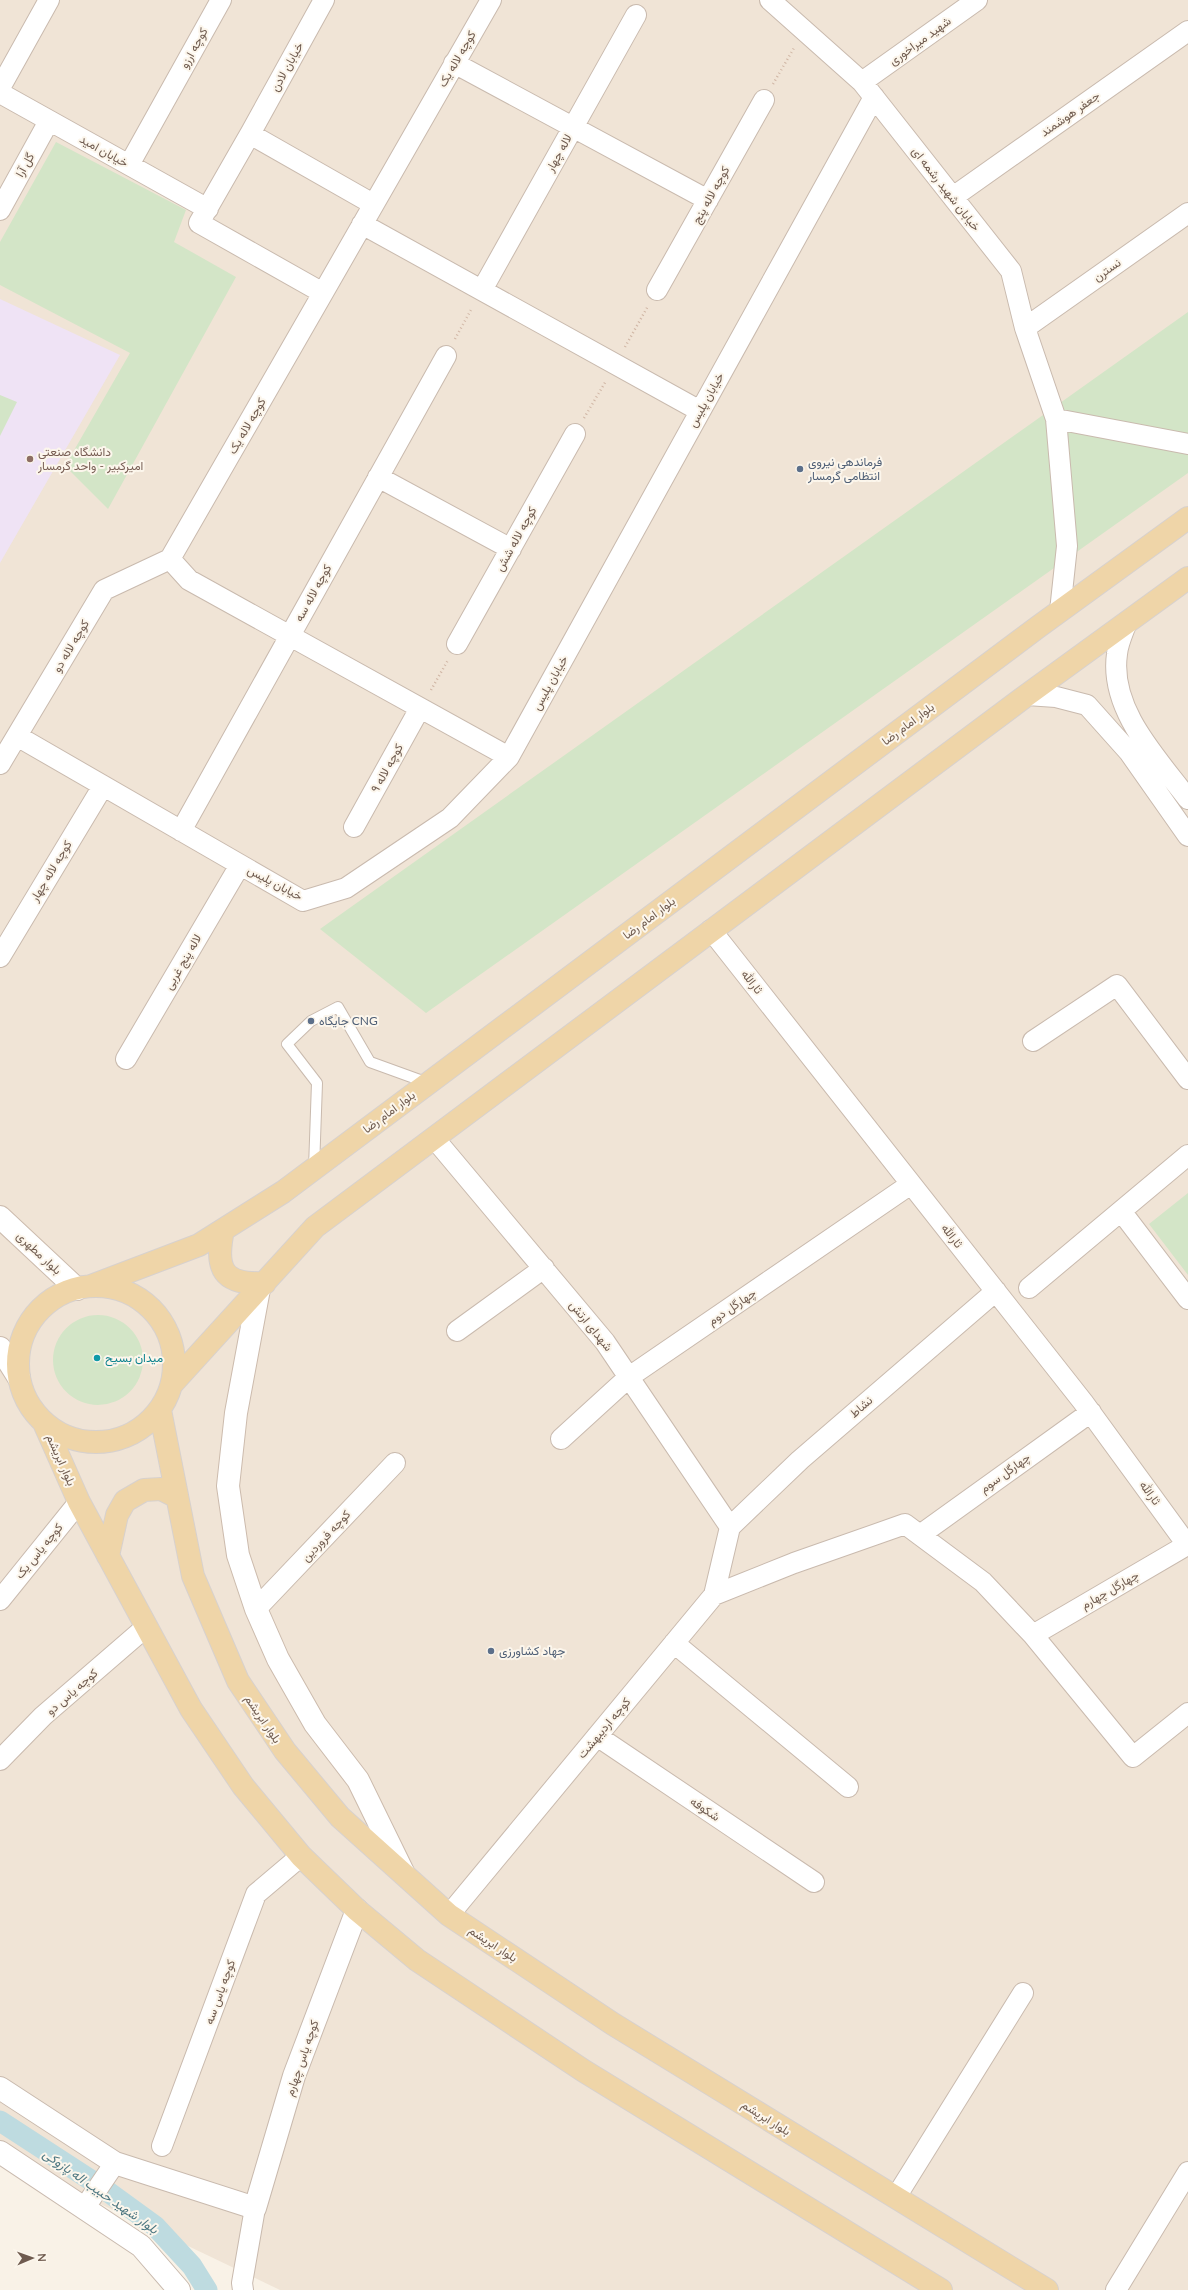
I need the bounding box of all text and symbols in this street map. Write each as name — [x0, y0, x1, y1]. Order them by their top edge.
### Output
street label: شهید میراخوری — [886, 13, 954, 69]
street label: کوچه ارزو — [176, 25, 212, 71]
street label: کوچه لاله یک — [434, 28, 480, 90]
street label: خیابان لادن — [267, 39, 306, 94]
street label: جعفر هوشمند — [1037, 88, 1103, 140]
street label: خیابان امید — [77, 131, 131, 170]
street label: لاله چهار — [542, 131, 576, 176]
street label: خیابان شهید رشمه ای — [908, 144, 984, 234]
street label: گل آرا — [12, 150, 38, 180]
street label: کوچه لاله پنج — [689, 163, 734, 227]
street label: نسترن — [1090, 255, 1124, 285]
street label: خیابان پلیس — [684, 370, 728, 430]
street label: کوچه لاله یک — [224, 395, 270, 457]
place label: دانشگاه صنعتی امیرکبیر - واحد گرمسار — [37, 444, 143, 474]
marker: دانشگاه صنعتی امیرکبیر - واحد گرمسار — [25, 454, 35, 464]
place label: فرماندهی نیروی انتظامی گرمسار — [807, 454, 882, 484]
marker: فرماندهی نیروی انتظامی گرمسار — [795, 464, 805, 474]
street label: کوچه لاله شش — [492, 504, 540, 574]
street label: کوچه لاله سه — [291, 561, 335, 625]
street label: کوچه لاله دو — [49, 617, 93, 675]
street label: خیابان پلیس — [528, 653, 572, 713]
street label: بلوار امام رضا — [879, 699, 937, 749]
street label: کوچه لاله ۹ — [367, 741, 407, 795]
street label: کوچه لاله چهار — [26, 837, 76, 905]
street label: خیابان پلیس — [245, 862, 305, 904]
street label: بلوار امام رضا — [620, 893, 678, 943]
street label: لاله پنج غربی — [161, 931, 206, 993]
street label: ثارالله — [738, 967, 766, 997]
place label: جایگاه CNG — [319, 1013, 378, 1028]
marker: جایگاه CNG — [306, 1016, 316, 1026]
street label: بلوار امام رضا — [360, 1087, 418, 1137]
street label: ثارالله — [938, 1221, 966, 1251]
street label: بلوار مطهری — [13, 1228, 65, 1278]
street label: چهارگل دوم — [705, 1285, 759, 1329]
street label: شهدای ارتش — [566, 1297, 616, 1355]
place label: میدان بسیح — [105, 1350, 163, 1367]
marker: میدان بسیح — [92, 1353, 102, 1363]
street label: نشاط — [846, 1393, 875, 1421]
street label: بلوار ابریشم — [42, 1432, 80, 1488]
street label: چهارگل سوم — [977, 1449, 1033, 1497]
street label: ثارالله — [1136, 1478, 1164, 1508]
street label: کوچه فروردین — [298, 1507, 354, 1565]
street label: کوچه یاس یک — [12, 1520, 66, 1582]
street label: چهارگل چهارم — [1078, 1567, 1142, 1613]
place label: جهاد کشاورزی — [499, 1643, 565, 1659]
marker: جهاد کشاورزی — [486, 1646, 496, 1656]
street label: کوچه یاس دو — [43, 1665, 101, 1719]
street label: بلوار ابریشم — [241, 1692, 285, 1746]
street label: کوچه اردیبهشت — [574, 1694, 634, 1762]
street label: شکوفه — [687, 1793, 723, 1825]
street label: بلوار ابریشم — [466, 1922, 520, 1966]
street label: کوچه یاس سه — [201, 1957, 239, 2027]
street label: کوچه یاس چهارم — [281, 2018, 323, 2098]
street label: بلوار ابریشم — [738, 2097, 794, 2139]
water label: بلوار شهید حبیب اله پازوکی — [39, 2145, 163, 2239]
north arrow — [12, 2238, 52, 2278]
text: N — [36, 2253, 49, 2262]

